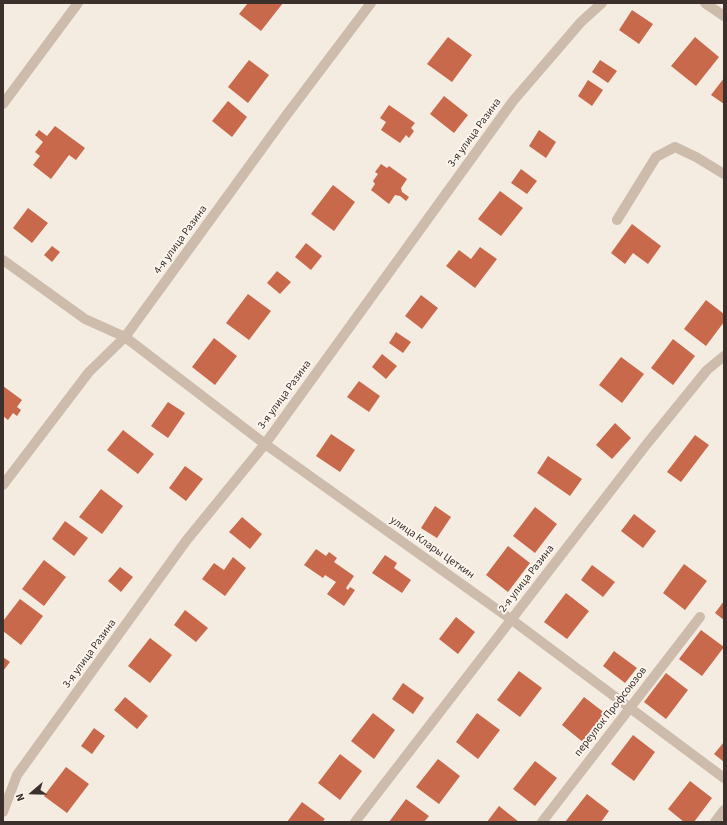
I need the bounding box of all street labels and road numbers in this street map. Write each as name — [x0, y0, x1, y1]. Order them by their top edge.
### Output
street label: 3-я улица Разина — [446, 96, 504, 170]
street label: 4-я улица Разина — [152, 203, 210, 277]
street label: 3-я улица Разина — [256, 358, 314, 432]
street label: улица Клары Цеткин — [387, 514, 477, 582]
street label: 2-я улица Разина — [497, 543, 557, 615]
street label: 3-я улица Разина — [61, 617, 119, 691]
street label: переулок Профсоюзов — [572, 665, 650, 759]

